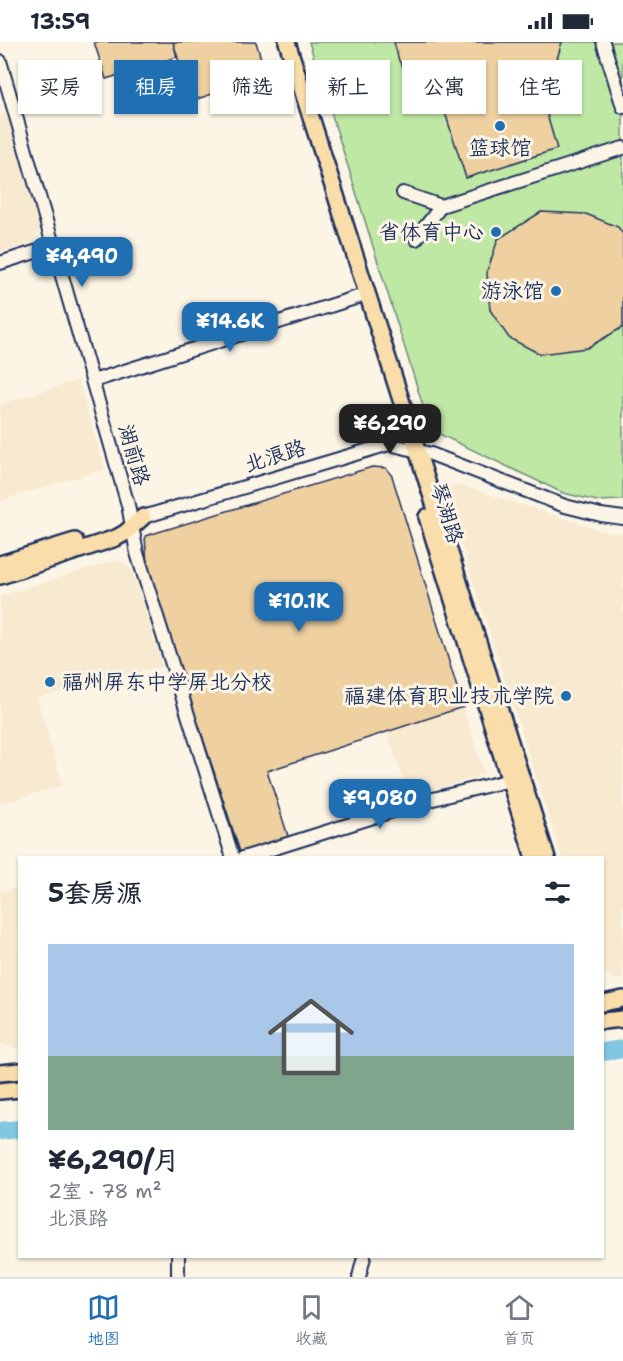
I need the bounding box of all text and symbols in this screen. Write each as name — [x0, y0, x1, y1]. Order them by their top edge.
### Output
text: 13:59 — [30, 7, 90, 36]
chip: 买房 — [18, 60, 102, 114]
chip: 租房 — [114, 60, 198, 114]
chip: 筛选 — [210, 60, 294, 114]
chip: 新上 — [306, 60, 390, 114]
chip: 公寓 — [402, 60, 486, 114]
chip: 住宅 — [498, 60, 582, 114]
marker: 篮球馆 — [493, 119, 507, 133]
place label: 篮球馆 — [469, 134, 532, 162]
place label: 省体育中心 — [379, 218, 484, 246]
marker: 省体育中心 — [489, 225, 503, 239]
pin: ¥4,490 — [33, 237, 131, 288]
text: ¥4,490 — [46, 243, 118, 269]
place label: 游泳馆 — [481, 277, 544, 305]
marker: 游泳馆 — [549, 284, 563, 298]
pin: ¥14.6K — [181, 302, 279, 353]
text: ¥14.6K — [196, 308, 264, 334]
pin: ¥6,290 — [341, 404, 439, 455]
text: ¥6,290 — [353, 410, 427, 436]
street label: 湖前路 — [112, 421, 156, 489]
street label: 北浪路 — [241, 433, 309, 479]
street label: 琴湖路 — [424, 479, 470, 547]
pin: ¥10.1K — [250, 582, 348, 633]
text: ¥10.1K — [268, 588, 330, 614]
place label: 福州屏东中学屏北分校 — [62, 668, 272, 696]
marker: 福州屏东中学屏北分校 — [43, 675, 57, 689]
place label: 福建体育职业技术学院 — [344, 682, 554, 710]
marker: 福建体育职业技术学院 — [559, 689, 573, 703]
pin: ¥9,080 — [331, 779, 429, 830]
text: ¥9,080 — [343, 785, 417, 811]
text: 5套房源 — [48, 875, 142, 910]
icon: filters — [541, 876, 574, 909]
icon: home — [257, 983, 365, 1091]
text: ¥6,290/月 — [48, 1142, 180, 1177]
text: 2室 · 78 m² — [48, 1178, 162, 1204]
text: 北浪路 — [48, 1205, 108, 1231]
tab: 地图 — [87, 1291, 120, 1349]
tab: 收藏 — [295, 1291, 328, 1349]
tab: 首页 — [503, 1291, 536, 1349]

